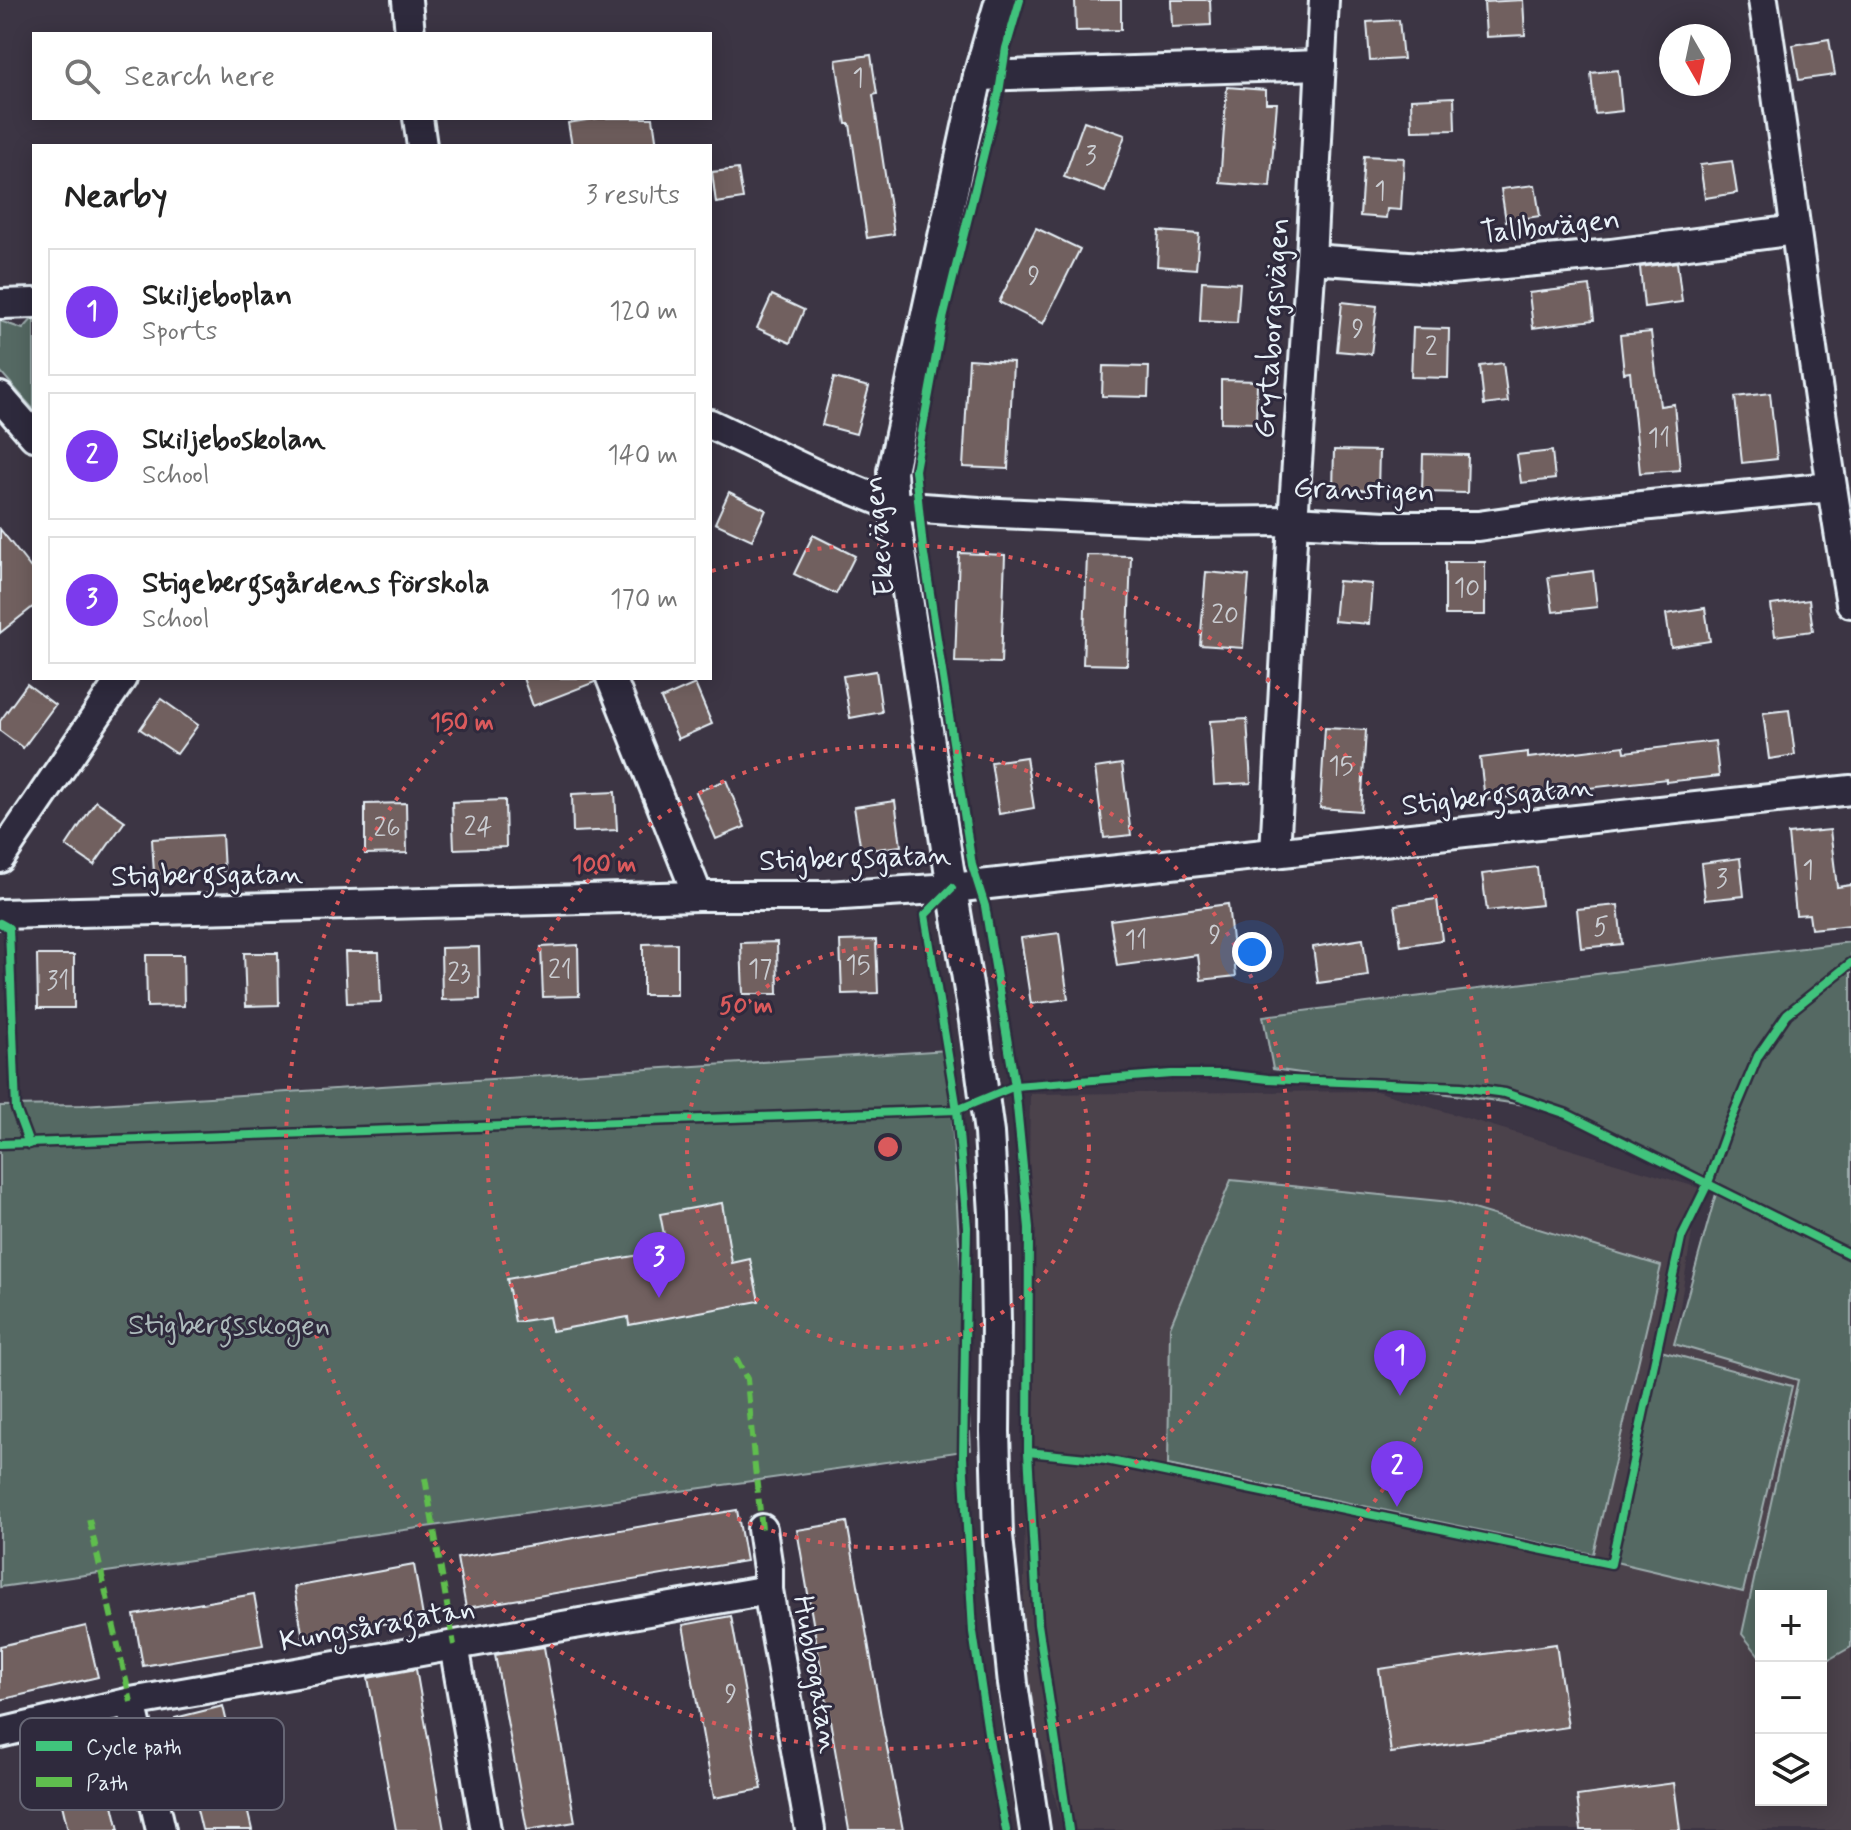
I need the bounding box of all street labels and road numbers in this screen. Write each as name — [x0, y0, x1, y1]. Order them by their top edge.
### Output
street label: Tallbovägen — [1478, 200, 1622, 253]
street label: Grytaborgsvägen — [1245, 216, 1300, 440]
street label: Granstigen — [1292, 469, 1436, 512]
street label: Ekevägen — [854, 474, 905, 598]
street label: Stigbergsgatan — [1399, 767, 1596, 829]
street label: Stigbergsgatan — [758, 836, 952, 884]
street label: Stigbergsgatan — [111, 854, 304, 900]
street label: Kungsåragatan — [277, 1589, 478, 1665]
street label: Hubbogatan — [783, 1593, 849, 1756]

